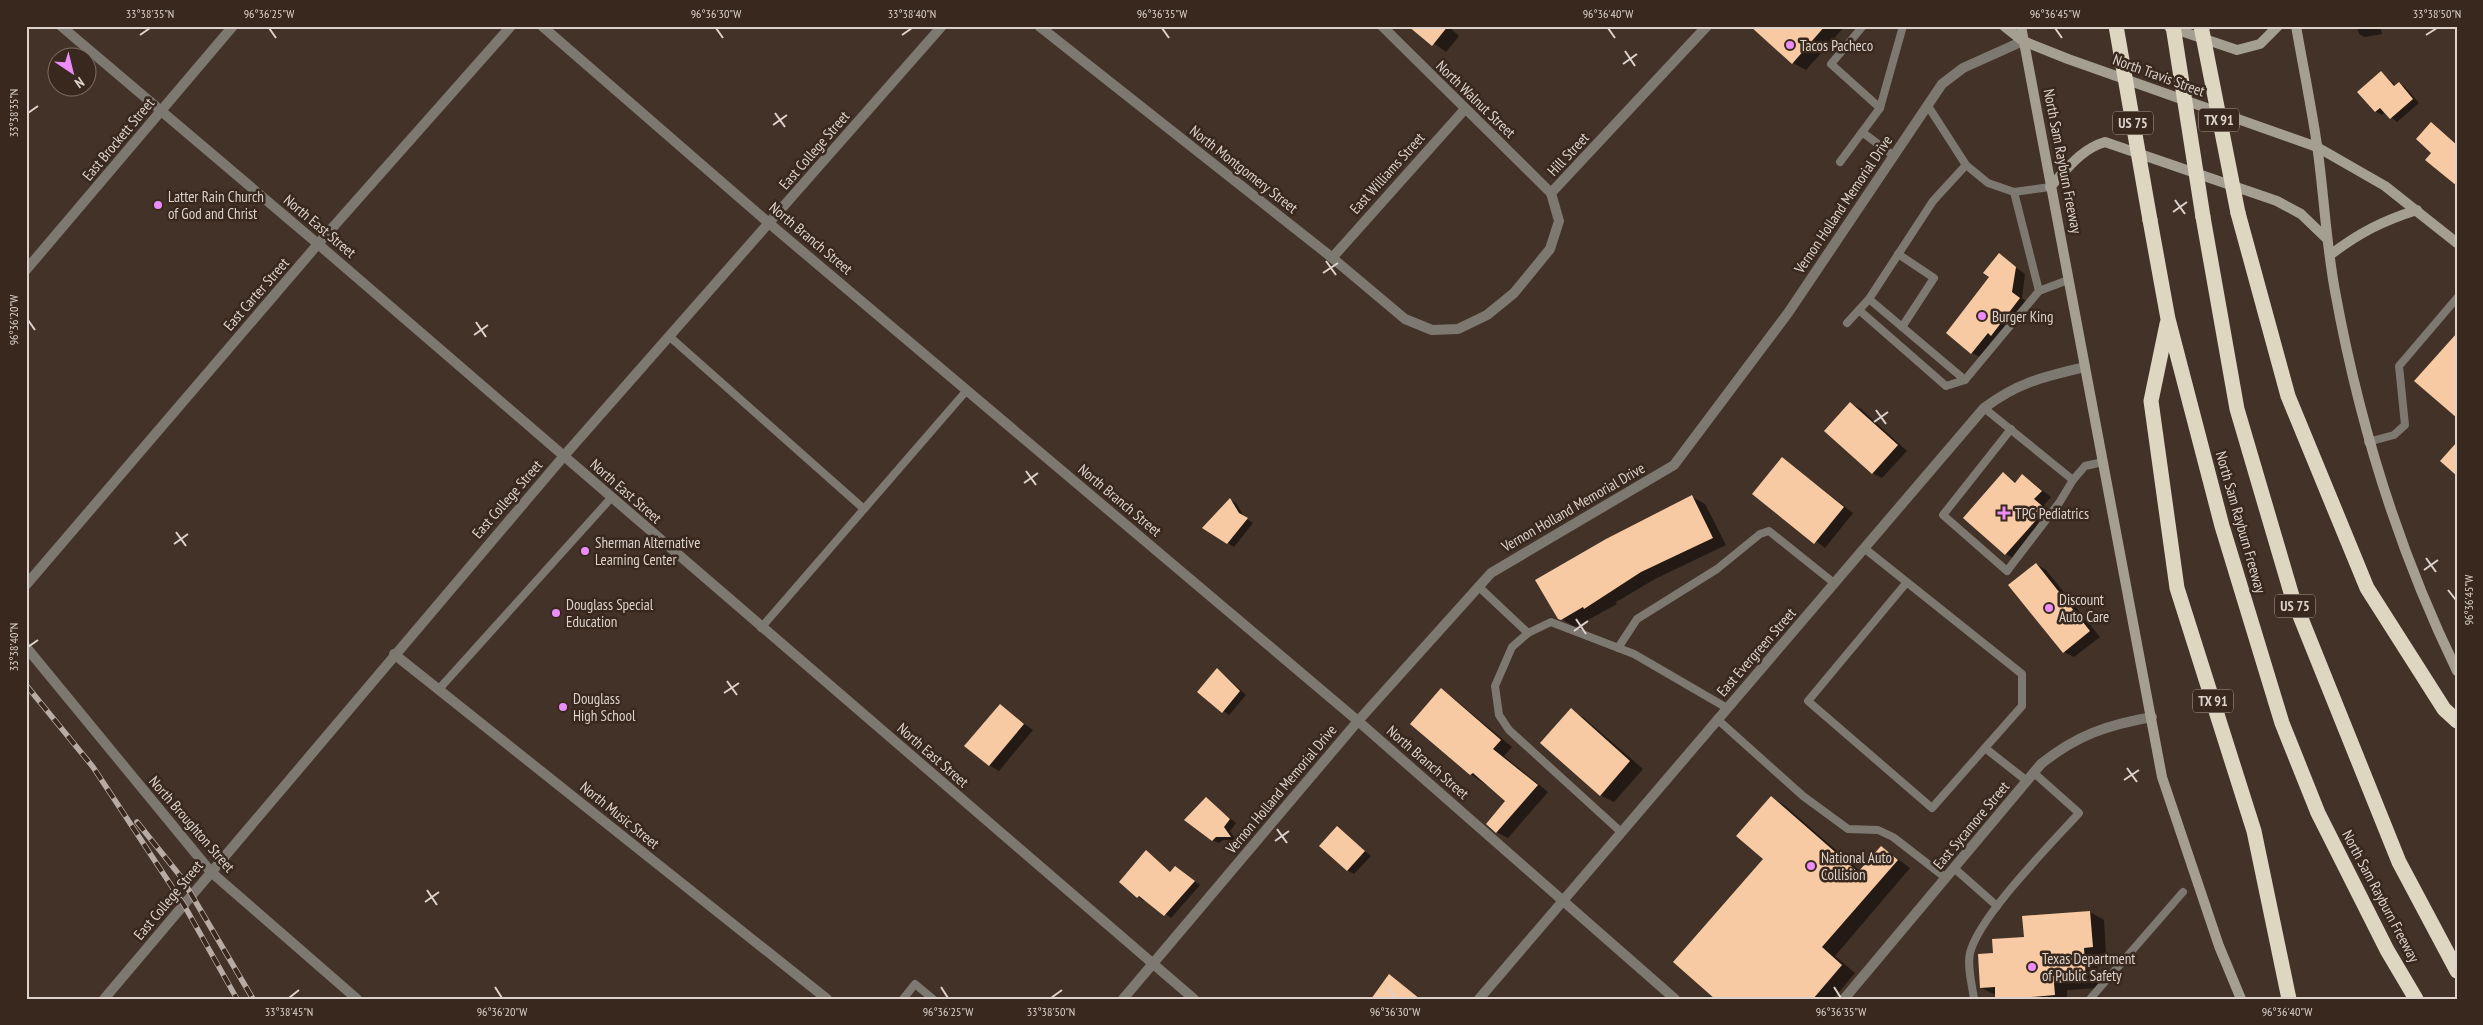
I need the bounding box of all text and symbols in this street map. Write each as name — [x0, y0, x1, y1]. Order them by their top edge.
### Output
text: 33°38'35"N — [126, 6, 174, 21]
text: 96°36'25"W — [244, 6, 294, 21]
text: 96°36'30"W — [691, 6, 741, 21]
text: 33°38'40"N — [888, 6, 936, 21]
text: 96°36'35"W — [1137, 6, 1187, 21]
text: 96°36'40"W — [1583, 6, 1633, 21]
text: 96°36'45"W — [2030, 6, 2080, 21]
text: 33°38'50"N — [2413, 6, 2461, 21]
place label: Tacos Pacheco — [1800, 36, 1873, 55]
marker: Tacos Pacheco — [1784, 39, 1796, 51]
north arrow — [48, 48, 98, 98]
street label: North Travis Street — [2110, 50, 2208, 100]
street label: North Walnut Street — [1432, 56, 1520, 142]
text: N — [71, 73, 88, 92]
street label: North Sam Rayburn Freeway — [2040, 87, 2086, 235]
text: 33°38'35"N — [6, 89, 21, 137]
street label: East Brockett Street — [78, 94, 158, 184]
street label: East College Street — [775, 107, 853, 193]
road number: TX 91 — [2199, 108, 2239, 132]
road number: US 75 — [2113, 112, 2153, 134]
street label: North Montgomery Street — [1186, 121, 1302, 217]
street label: East Williams Street — [1345, 128, 1429, 218]
street label: Hill Street — [1543, 128, 1593, 180]
street label: Vernon Holland Memorial Drive — [1789, 131, 1896, 277]
place label: Latter Rain Church of God and Christ — [168, 187, 264, 223]
street label: North East Street — [280, 190, 360, 262]
street label: North Branch Street — [765, 198, 857, 278]
marker: Latter Rain Church of God and Christ — [152, 199, 164, 211]
street label: East Carter Street — [219, 254, 293, 334]
text: 96°36'20"W — [6, 295, 21, 345]
place label: Burger King — [1992, 307, 2053, 326]
marker: Burger King — [1976, 310, 1988, 322]
street label: North Sam Rayburn Freeway — [2212, 449, 2270, 596]
street label: North East Street — [586, 455, 666, 527]
street label: East College Street — [468, 456, 546, 542]
street label: Vernon Holland Memorial Drive — [1497, 458, 1648, 556]
street label: North Branch Street — [1074, 460, 1166, 540]
place label: TPG Pediatrics — [2015, 504, 2089, 523]
marker: TPG Pediatrics — [1997, 506, 2011, 520]
place label: Sherman Alternative Learning Center — [595, 533, 700, 569]
marker: Sherman Alternative Learning Center — [579, 545, 591, 557]
text: 96°36'45"W — [2461, 575, 2476, 625]
place label: Discount Auto Care — [2059, 590, 2109, 626]
road number: US 75 — [2275, 594, 2315, 618]
place label: Douglass Special Education — [566, 595, 654, 631]
marker: Discount Auto Care — [2043, 602, 2055, 614]
street label: East Evergreen Street — [1712, 604, 1800, 700]
marker: Douglass Special Education — [550, 607, 562, 619]
text: 33°38'40"N — [6, 623, 21, 671]
place label: Douglass High School — [573, 689, 636, 725]
road number: TX 91 — [2193, 689, 2233, 712]
marker: Douglass High School — [557, 701, 569, 713]
street label: North East Street — [893, 719, 973, 791]
street label: Vernon Holland Memorial Drive — [1221, 721, 1340, 858]
street label: North Branch Street — [1383, 721, 1473, 803]
street label: North Broughton Street — [145, 772, 239, 876]
street label: North Music Street — [576, 777, 664, 853]
street label: East Sycamore Street — [1929, 777, 2013, 873]
street label: North Sam Rayburn Freeway — [2338, 827, 2424, 966]
place label: National Auto Collision — [1821, 848, 1892, 884]
street label: East College Street — [129, 856, 207, 944]
marker: National Auto Collision — [1805, 860, 1817, 872]
place label: Texas Department of Public Safety — [2042, 949, 2135, 985]
marker: Texas Department of Public Safety — [2026, 961, 2038, 973]
text: 33°38'45"N — [265, 1004, 313, 1019]
text: 96°36'20"W — [477, 1004, 527, 1019]
text: 96°36'25"W — [923, 1004, 973, 1019]
text: 33°38'50"N — [1027, 1004, 1075, 1019]
text: 96°36'30"W — [1370, 1004, 1420, 1019]
text: 96°36'35"W — [1816, 1004, 1866, 1019]
text: 96°36'40"W — [2262, 1004, 2312, 1019]

